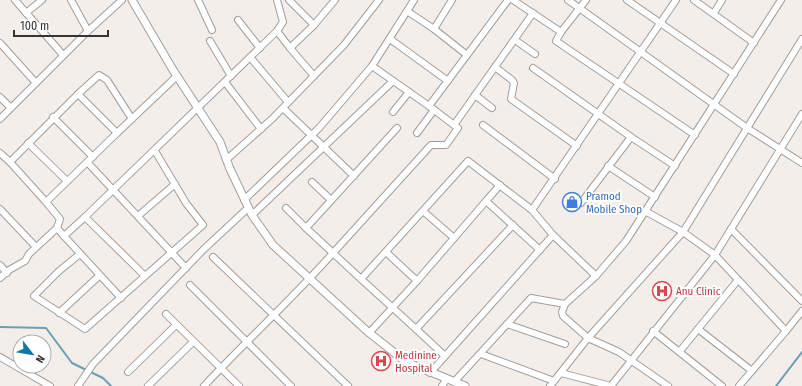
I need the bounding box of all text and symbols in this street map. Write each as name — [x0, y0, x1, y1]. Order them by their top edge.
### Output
scale bar — [14, 12, 108, 38]
text: 100 m — [20, 19, 49, 33]
place label: Pramod Mobile Shop — [586, 190, 642, 216]
shop icon: Pramod Mobile Shop — [561, 191, 583, 213]
hospital icon: Anu Clinic — [651, 280, 673, 302]
place label: Anu Clinic — [676, 285, 721, 298]
north arrow — [12, 334, 52, 374]
place label: Medinine Hospital — [395, 349, 437, 375]
hospital icon: Medinine Hospital — [370, 350, 392, 372]
text: N — [33, 353, 47, 365]

